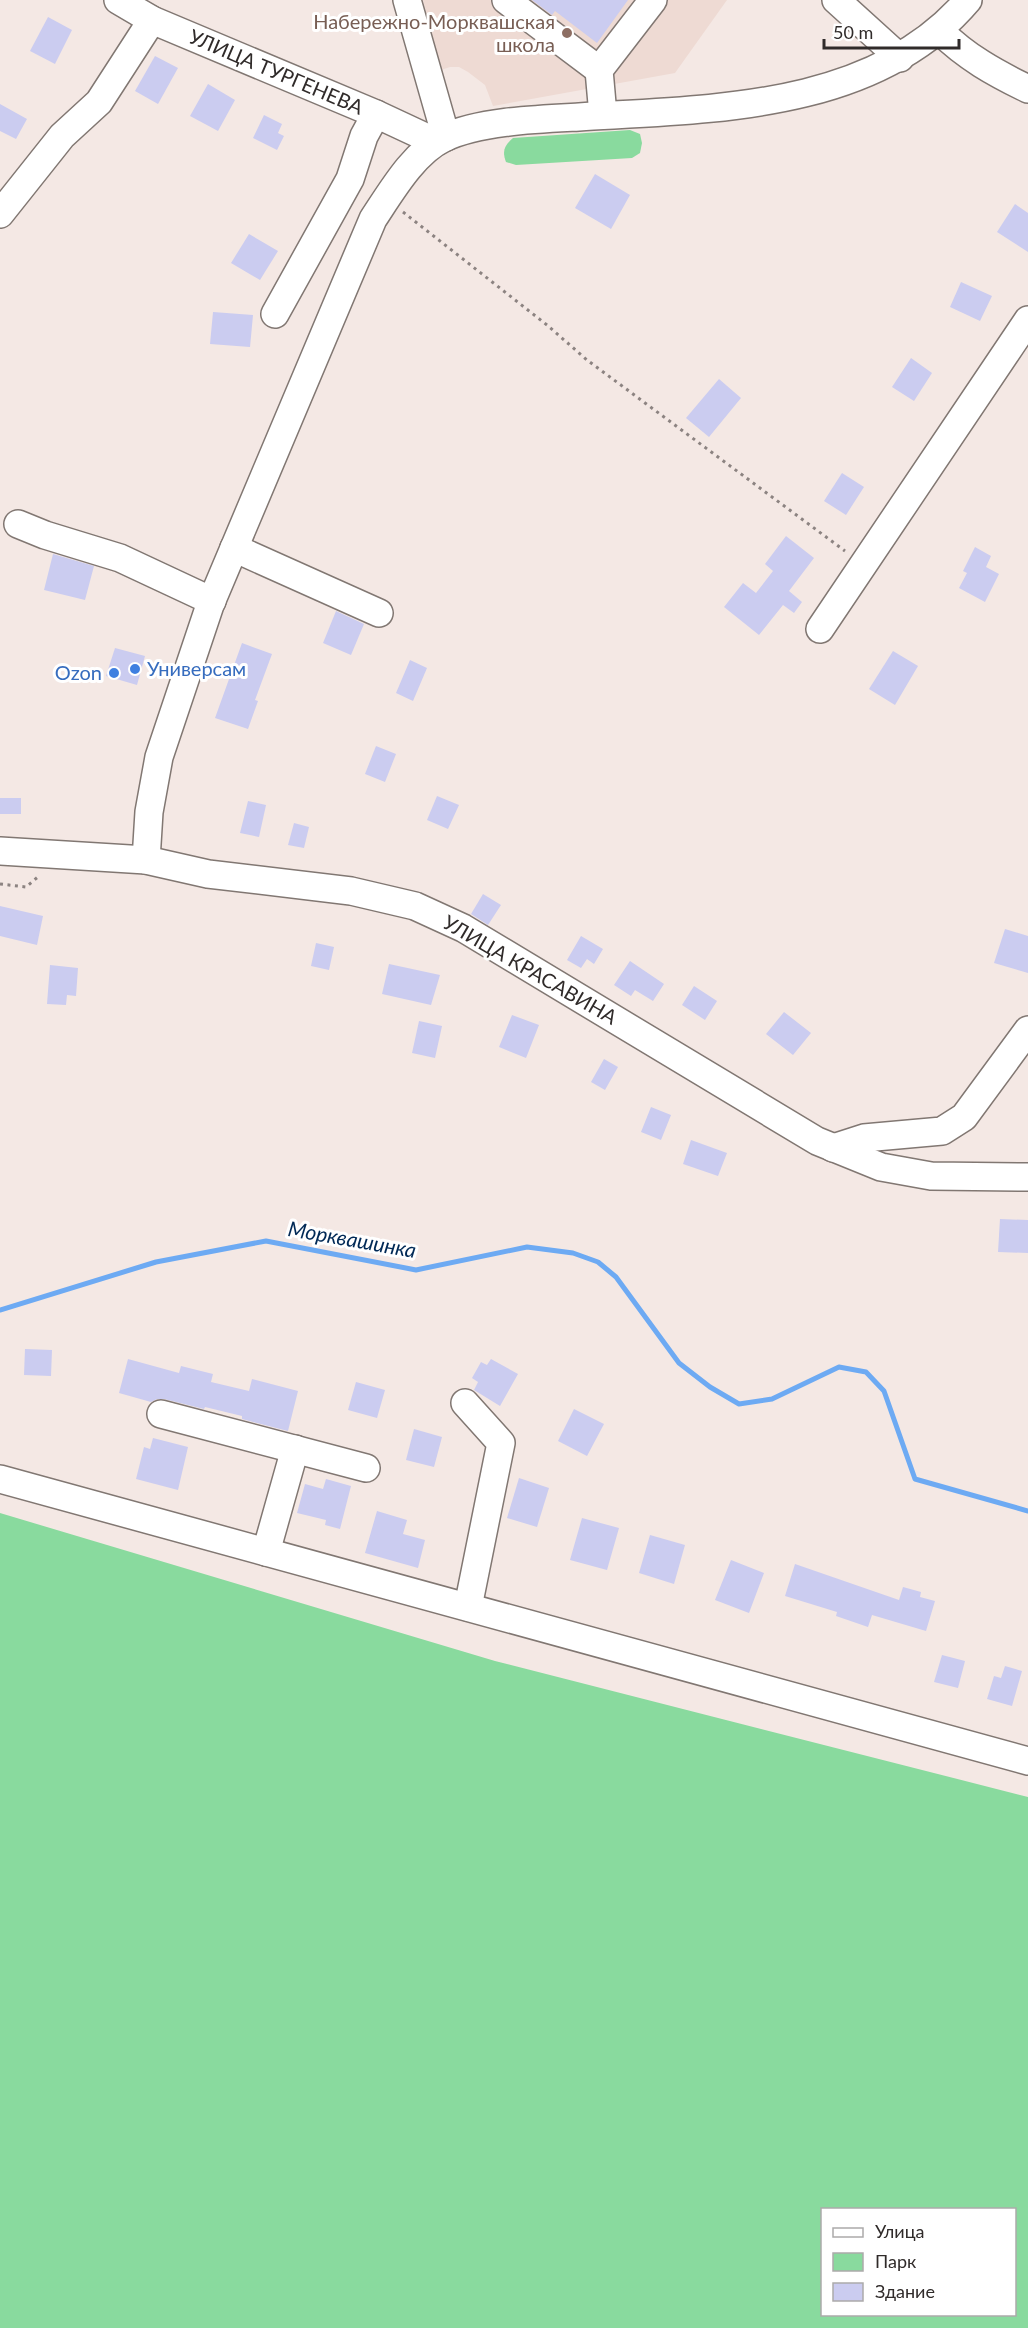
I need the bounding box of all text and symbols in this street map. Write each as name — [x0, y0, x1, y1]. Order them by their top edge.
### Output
place label: Набережно-Морквашская школа — [313, 9, 555, 56]
scale bar — [824, 12, 959, 50]
text: 50 m — [833, 21, 873, 43]
street label: УЛИЦА ТУРГЕНЕВА — [186, 23, 368, 119]
marker: Набережно-Морквашская школа — [560, 26, 574, 40]
place label: Универсам — [147, 656, 246, 680]
place label: Ozon — [55, 660, 102, 684]
marker: Универсам — [128, 662, 142, 676]
marker: Ozon — [107, 666, 121, 680]
street label: УЛИЦА КРАСАВИНА — [439, 910, 622, 1029]
water label: Морквашинка — [286, 1215, 418, 1262]
legend — [821, 2208, 1016, 2316]
text: Улица — [875, 2220, 925, 2242]
text: Парк — [875, 2250, 917, 2272]
text: Здание — [875, 2280, 935, 2302]

